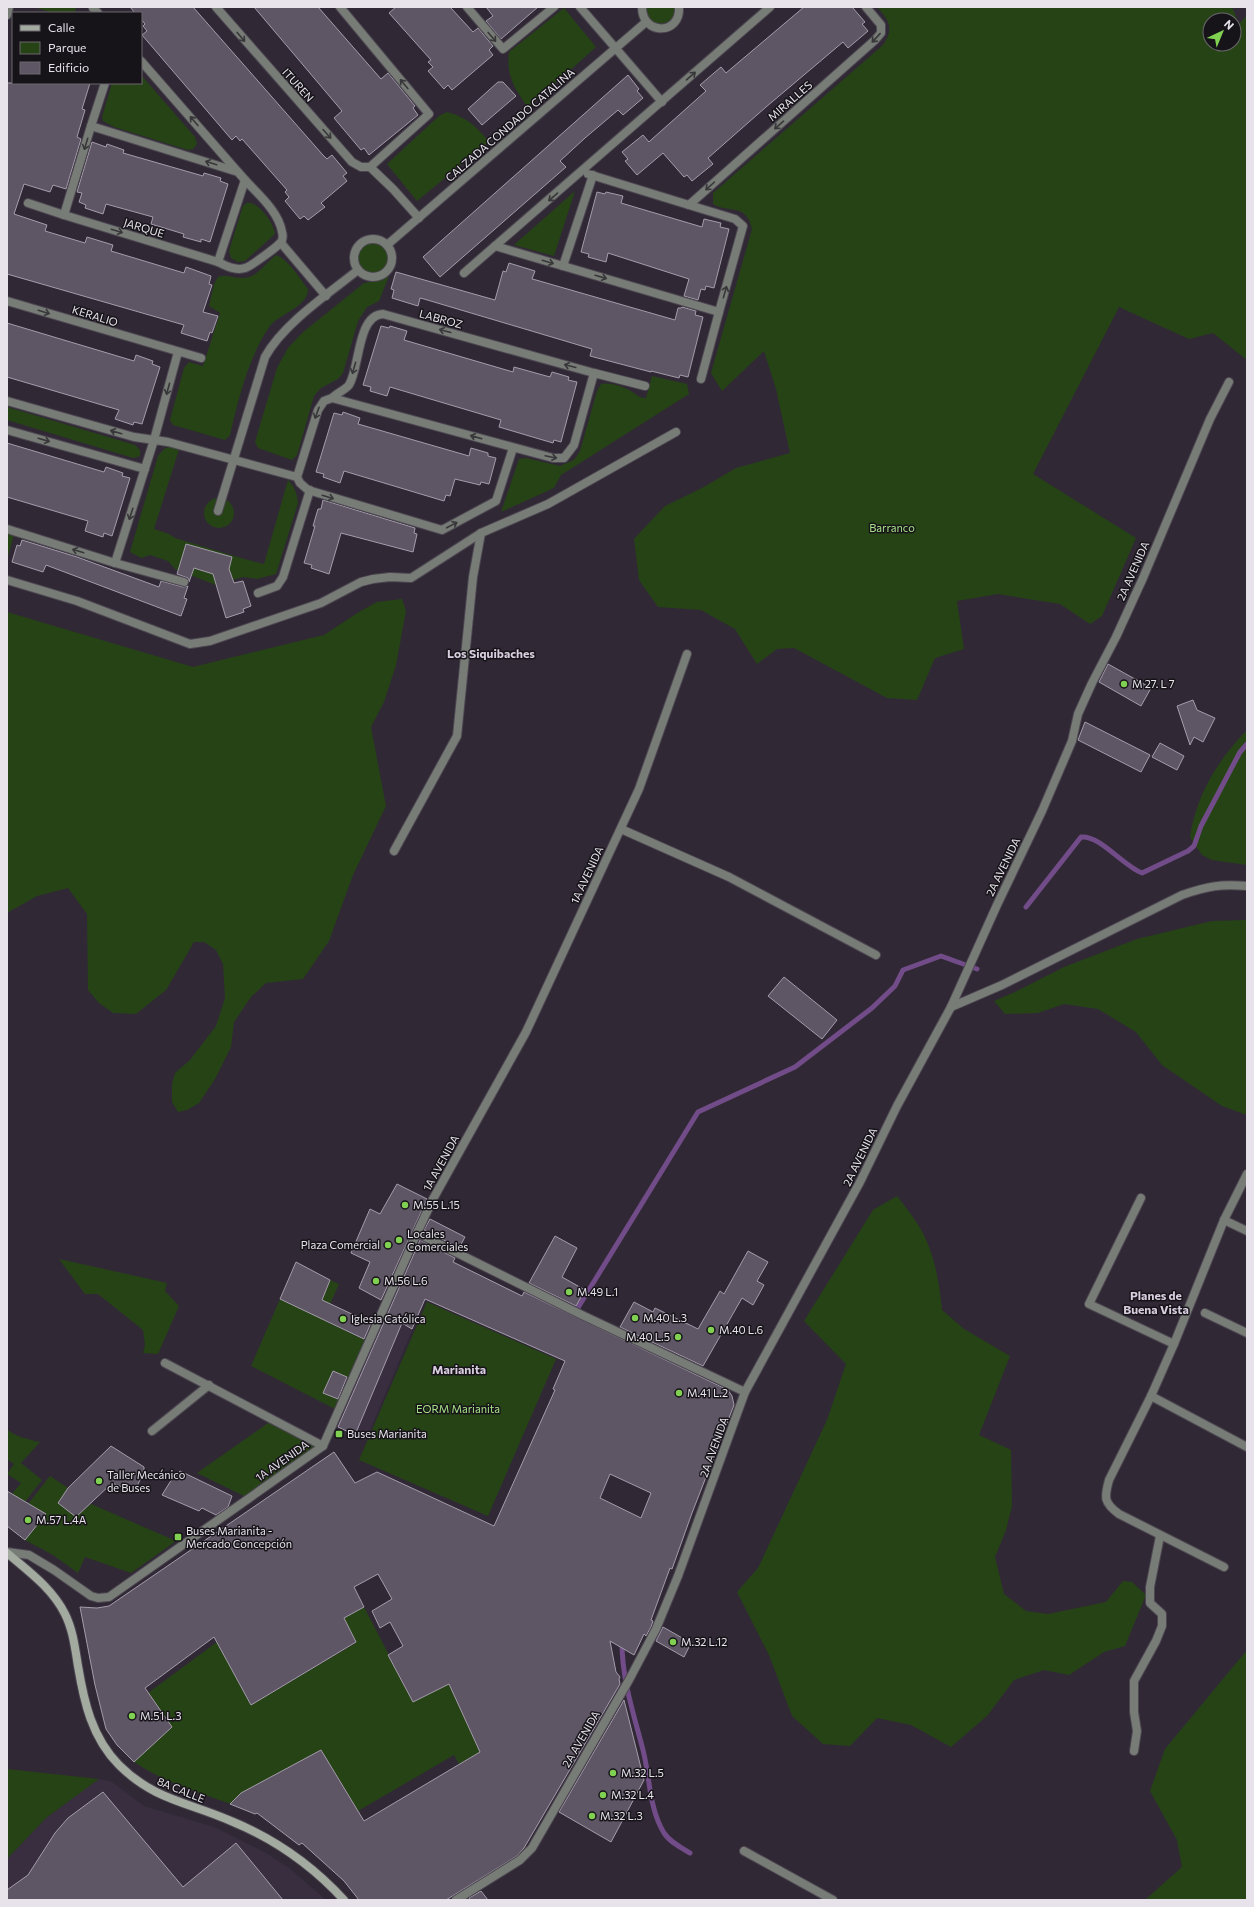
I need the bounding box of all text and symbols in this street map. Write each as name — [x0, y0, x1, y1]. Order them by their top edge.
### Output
legend — [12, 12, 142, 84]
north arrow — [1202, 12, 1242, 52]
text: N — [1222, 17, 1237, 32]
text: Calle — [48, 20, 75, 34]
one-way arrow — [236, 31, 245, 41]
one-way arrow — [487, 31, 496, 42]
one-way arrow — [872, 33, 881, 43]
text: Parque — [48, 40, 86, 54]
text: Edificio — [48, 60, 89, 74]
street label: ITUREN — [280, 65, 317, 104]
street label: CALZADA CONDADO CATALINA — [443, 65, 577, 184]
one-way arrow — [686, 71, 697, 80]
one-way arrow — [399, 78, 408, 89]
street label: MIRALLES — [765, 78, 814, 123]
one-way arrow — [189, 116, 198, 127]
one-way arrow — [773, 120, 784, 129]
one-way arrow — [322, 129, 332, 139]
one-way arrow — [81, 138, 89, 150]
one-way arrow — [205, 159, 217, 167]
one-way arrow — [705, 181, 715, 191]
one-way arrow — [547, 192, 558, 201]
street label: JARQUE — [122, 215, 166, 241]
one-way arrow — [111, 228, 124, 235]
one-way arrow — [541, 259, 554, 266]
one-way arrow — [594, 274, 607, 281]
one-way arrow — [722, 286, 729, 299]
street label: KERALIO — [71, 302, 120, 329]
street label: LABROZ — [418, 306, 464, 331]
one-way arrow — [38, 309, 51, 316]
one-way arrow — [439, 327, 452, 334]
one-way arrow — [350, 361, 357, 374]
one-way arrow — [564, 362, 577, 369]
one-way arrow — [163, 383, 171, 396]
one-way arrow — [313, 407, 320, 420]
one-way arrow — [110, 428, 123, 435]
one-way arrow — [469, 433, 482, 441]
one-way arrow — [38, 437, 51, 445]
one-way arrow — [544, 454, 557, 462]
one-way arrow — [322, 494, 335, 501]
one-way arrow — [127, 507, 134, 520]
one-way arrow — [446, 521, 458, 528]
park label: Barranco — [869, 521, 915, 534]
street label: 2A AVENIDA — [1114, 539, 1152, 602]
one-way arrow — [72, 547, 85, 554]
district label: Los Siquibaches — [447, 646, 535, 660]
place label: M 27. L 7 — [1132, 677, 1175, 690]
marker: M 27. L 7 — [1119, 679, 1129, 689]
street label: 2A AVENIDA — [983, 835, 1022, 898]
street label: 1A AVENIDA — [568, 844, 606, 906]
street label: 2A AVENIDA — [840, 1125, 879, 1188]
street label: 1A AVENIDA — [420, 1132, 461, 1193]
place label: M.55 L.15 — [413, 1198, 460, 1211]
marker: M.55 L.15 — [400, 1200, 410, 1210]
place label: Locales Comerciales — [407, 1227, 468, 1253]
marker: Locales Comerciales — [394, 1235, 404, 1245]
place label: Plaza Comercial — [301, 1238, 380, 1251]
marker: Plaza Comercial — [383, 1240, 393, 1250]
place label: M.56 L.6 — [384, 1274, 428, 1287]
marker: M.56 L.6 — [371, 1276, 381, 1286]
place label: M.49 L.1 — [577, 1285, 618, 1298]
marker: M.49 L.1 — [564, 1287, 574, 1297]
district label: Planes de Buena Vista — [1123, 1288, 1189, 1316]
place label: M.40 L.3 — [643, 1311, 687, 1324]
place label: Iglesia Católica — [351, 1312, 425, 1325]
marker: M.40 L.3 — [630, 1313, 640, 1323]
marker: Iglesia Católica — [338, 1314, 348, 1324]
place label: M.40 L.6 — [719, 1323, 764, 1336]
marker: M.40 L.6 — [706, 1325, 716, 1335]
place label: M.40 L.5 — [626, 1330, 670, 1343]
marker: M.40 L.5 — [673, 1332, 683, 1342]
district label: Marianita — [432, 1362, 486, 1376]
place label: M.41 L.2 — [687, 1386, 728, 1399]
marker: M.41 L.2 — [674, 1388, 684, 1398]
park label: EORM Marianita — [416, 1402, 500, 1415]
street label: 2A AVENIDA — [697, 1414, 731, 1479]
place label: Buses Marianita — [347, 1427, 427, 1440]
marker: Buses Marianita — [334, 1429, 344, 1439]
street label: 1A AVENIDA — [253, 1437, 311, 1484]
place label: Taller Mecánico de Buses — [107, 1468, 186, 1494]
marker: Taller Mecánico de Buses — [94, 1476, 104, 1486]
place label: M.57 L.4A — [36, 1513, 87, 1526]
marker: M.57 L.4A — [23, 1515, 33, 1525]
place label: Buses Marianita - Mercado Concepción — [186, 1524, 292, 1550]
marker: Buses Marianita - Mercado Concepción — [173, 1532, 183, 1542]
place label: M.32 L.12 — [681, 1635, 727, 1648]
marker: M.32 L.12 — [668, 1637, 678, 1647]
street label: 2A AVENIDA — [559, 1708, 602, 1769]
place label: M.51 L.3 — [140, 1709, 181, 1722]
marker: M.51 L.3 — [127, 1711, 137, 1721]
place label: M.32 L.5 — [621, 1766, 664, 1779]
marker: M.32 L.5 — [608, 1768, 618, 1778]
street label: 8A CALLE — [155, 1774, 207, 1805]
place label: M.32 L.4 — [611, 1788, 654, 1801]
marker: M.32 L.4 — [598, 1790, 608, 1800]
place label: M.32 L.3 — [600, 1809, 643, 1822]
marker: M.32 L.3 — [587, 1811, 597, 1821]

